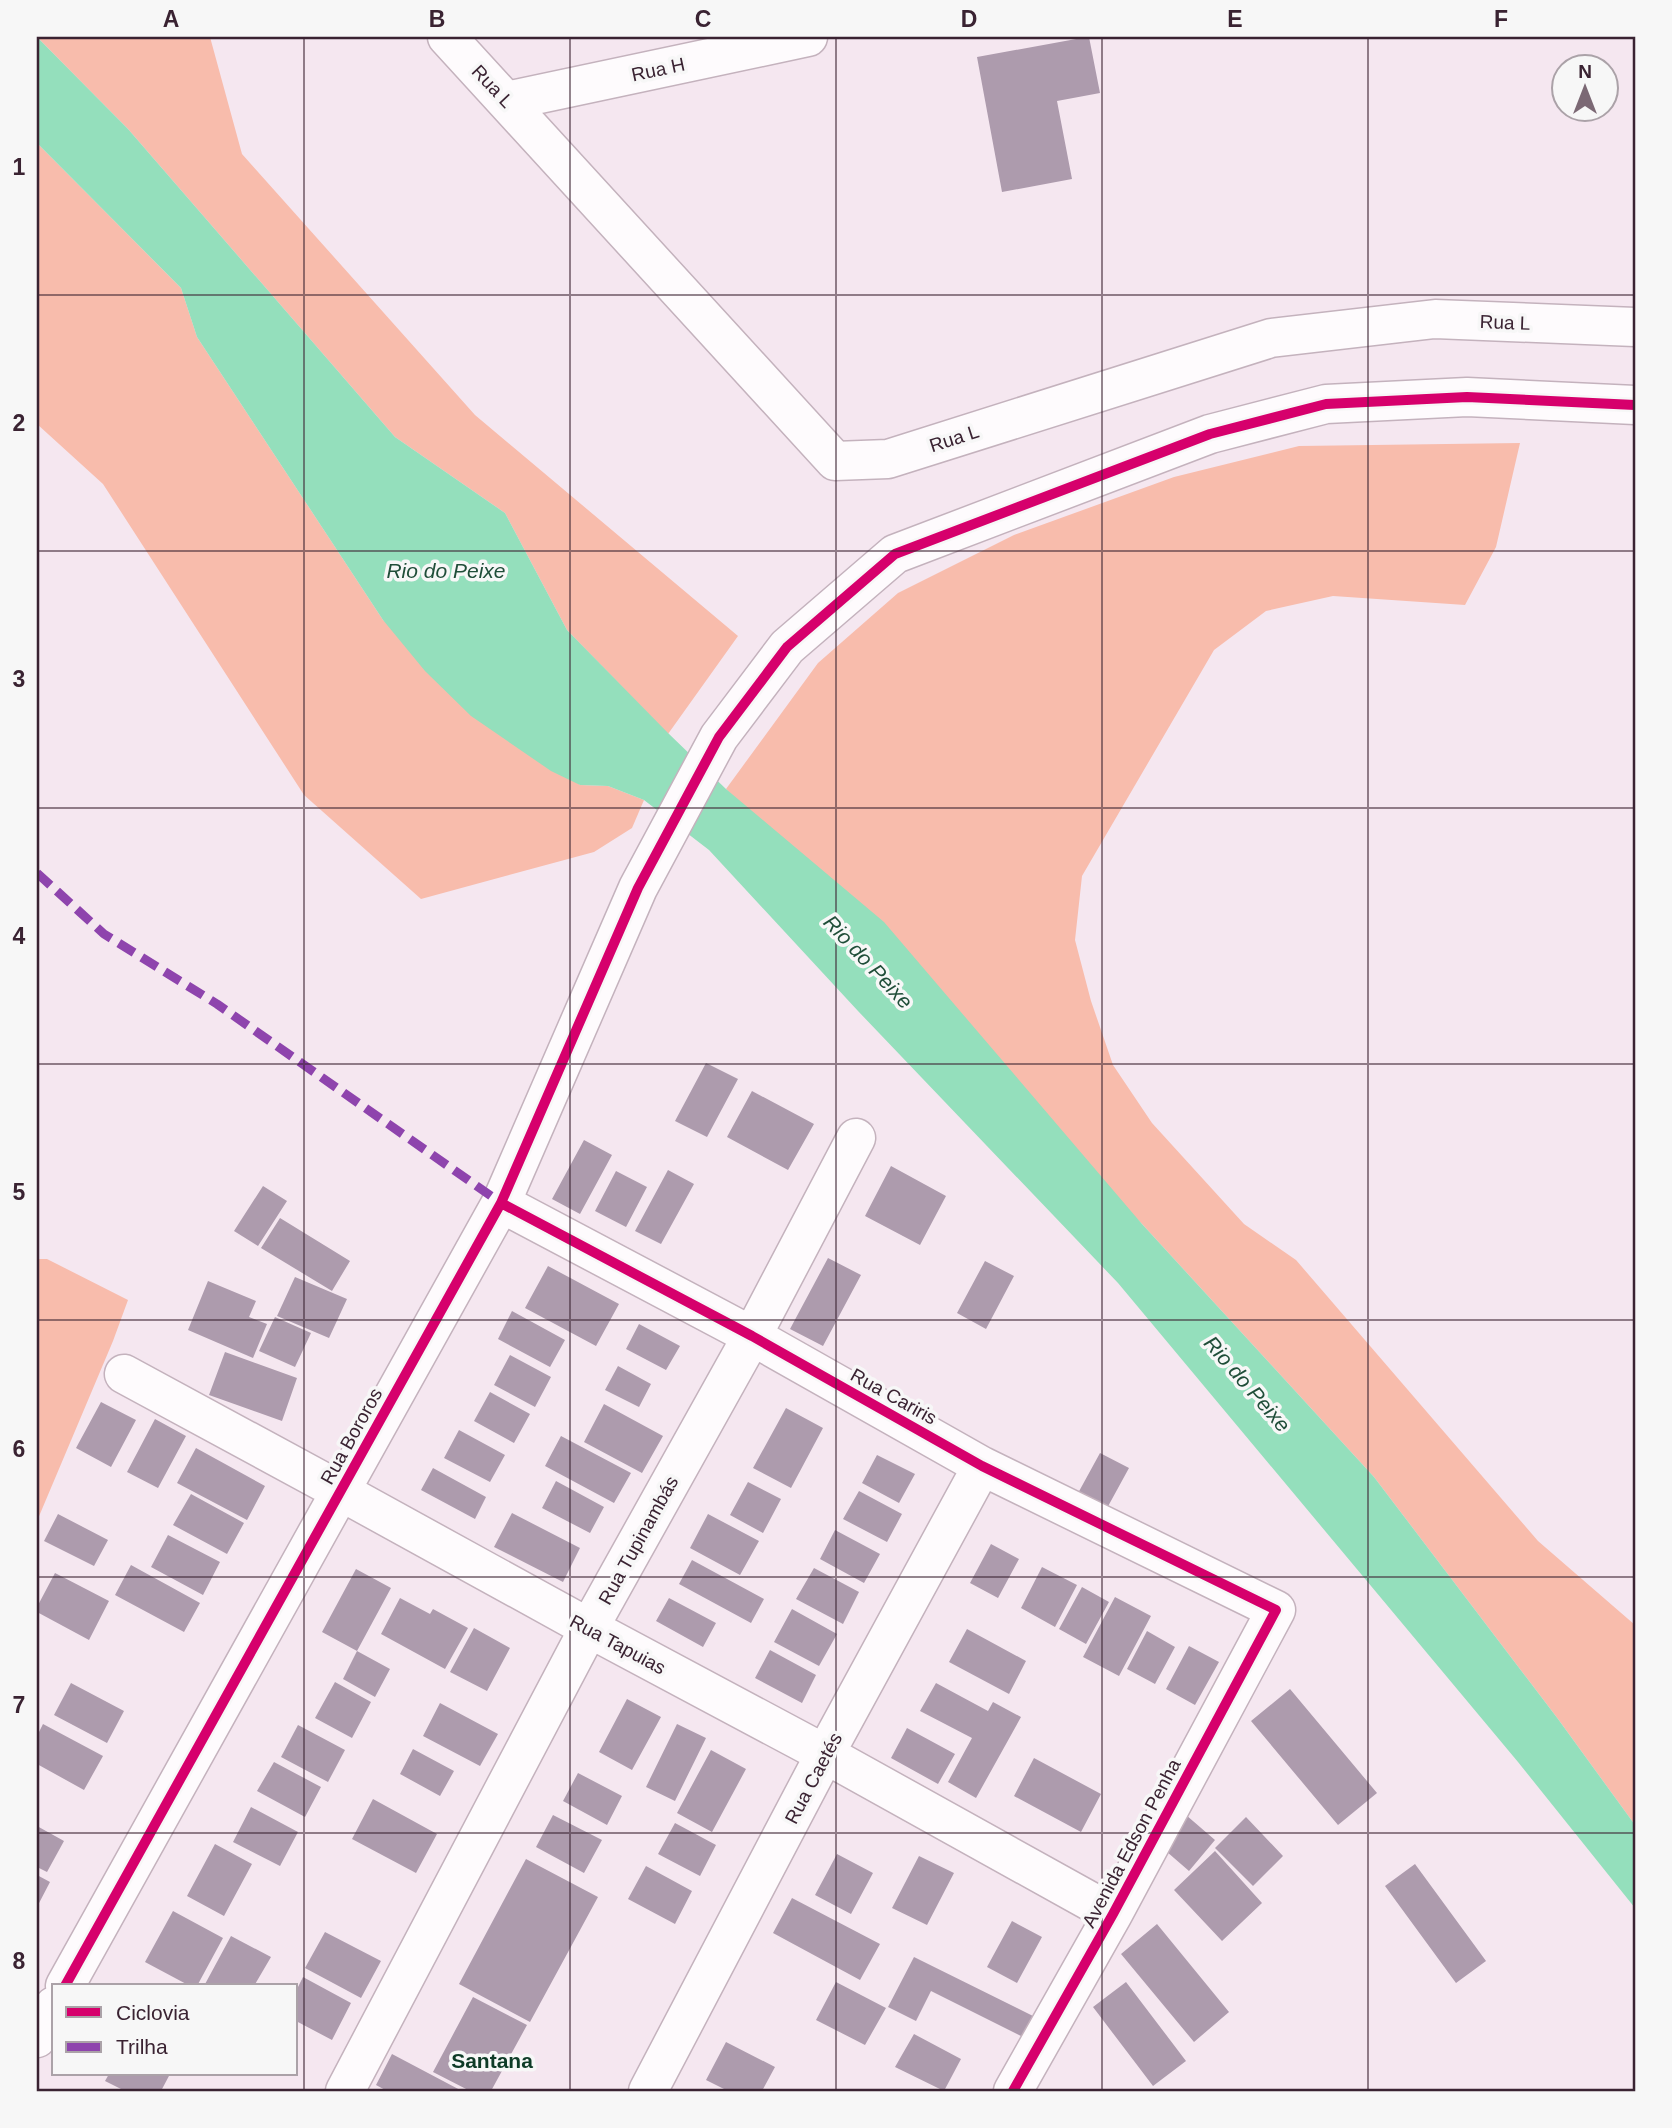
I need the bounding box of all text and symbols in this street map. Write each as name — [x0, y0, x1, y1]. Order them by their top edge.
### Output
text: A — [163, 6, 179, 32]
text: B — [429, 6, 445, 32]
text: C — [695, 6, 711, 32]
text: D — [961, 6, 977, 32]
text: E — [1227, 6, 1243, 32]
text: F — [1494, 6, 1508, 32]
north arrow — [1550, 52, 1620, 122]
street label: Rua H — [630, 54, 687, 85]
street label: Rua L — [468, 61, 518, 112]
text: N — [1578, 61, 1592, 82]
text: 1 — [13, 154, 26, 180]
street label: Rua L — [1479, 311, 1531, 334]
text: 2 — [13, 410, 25, 436]
street label: Rua L — [927, 421, 982, 456]
water label: Rio do Peixe — [386, 559, 506, 582]
text: 3 — [13, 666, 25, 692]
water label: Rio do Peixe — [819, 910, 917, 1013]
text: 4 — [13, 923, 26, 949]
text: 5 — [13, 1179, 26, 1205]
water label: Rio do Peixe — [1200, 1331, 1295, 1436]
street label: Rua Cariris — [847, 1364, 940, 1429]
street label: Rua Bororos — [316, 1385, 386, 1488]
text: 6 — [13, 1436, 25, 1462]
street label: Rua Tupinambás — [594, 1472, 682, 1608]
street label: Rua Tapuias — [566, 1610, 669, 1678]
text: 7 — [13, 1692, 25, 1718]
street label: Rua Caetés — [781, 1729, 846, 1827]
street label: Avenida Edson Penha — [1078, 1755, 1185, 1931]
text: 8 — [13, 1948, 26, 1974]
legend — [52, 1984, 298, 2076]
text: Ciclovia — [116, 2001, 190, 2024]
text: Trilha — [116, 2035, 168, 2058]
district label: Santana — [451, 2049, 533, 2072]

